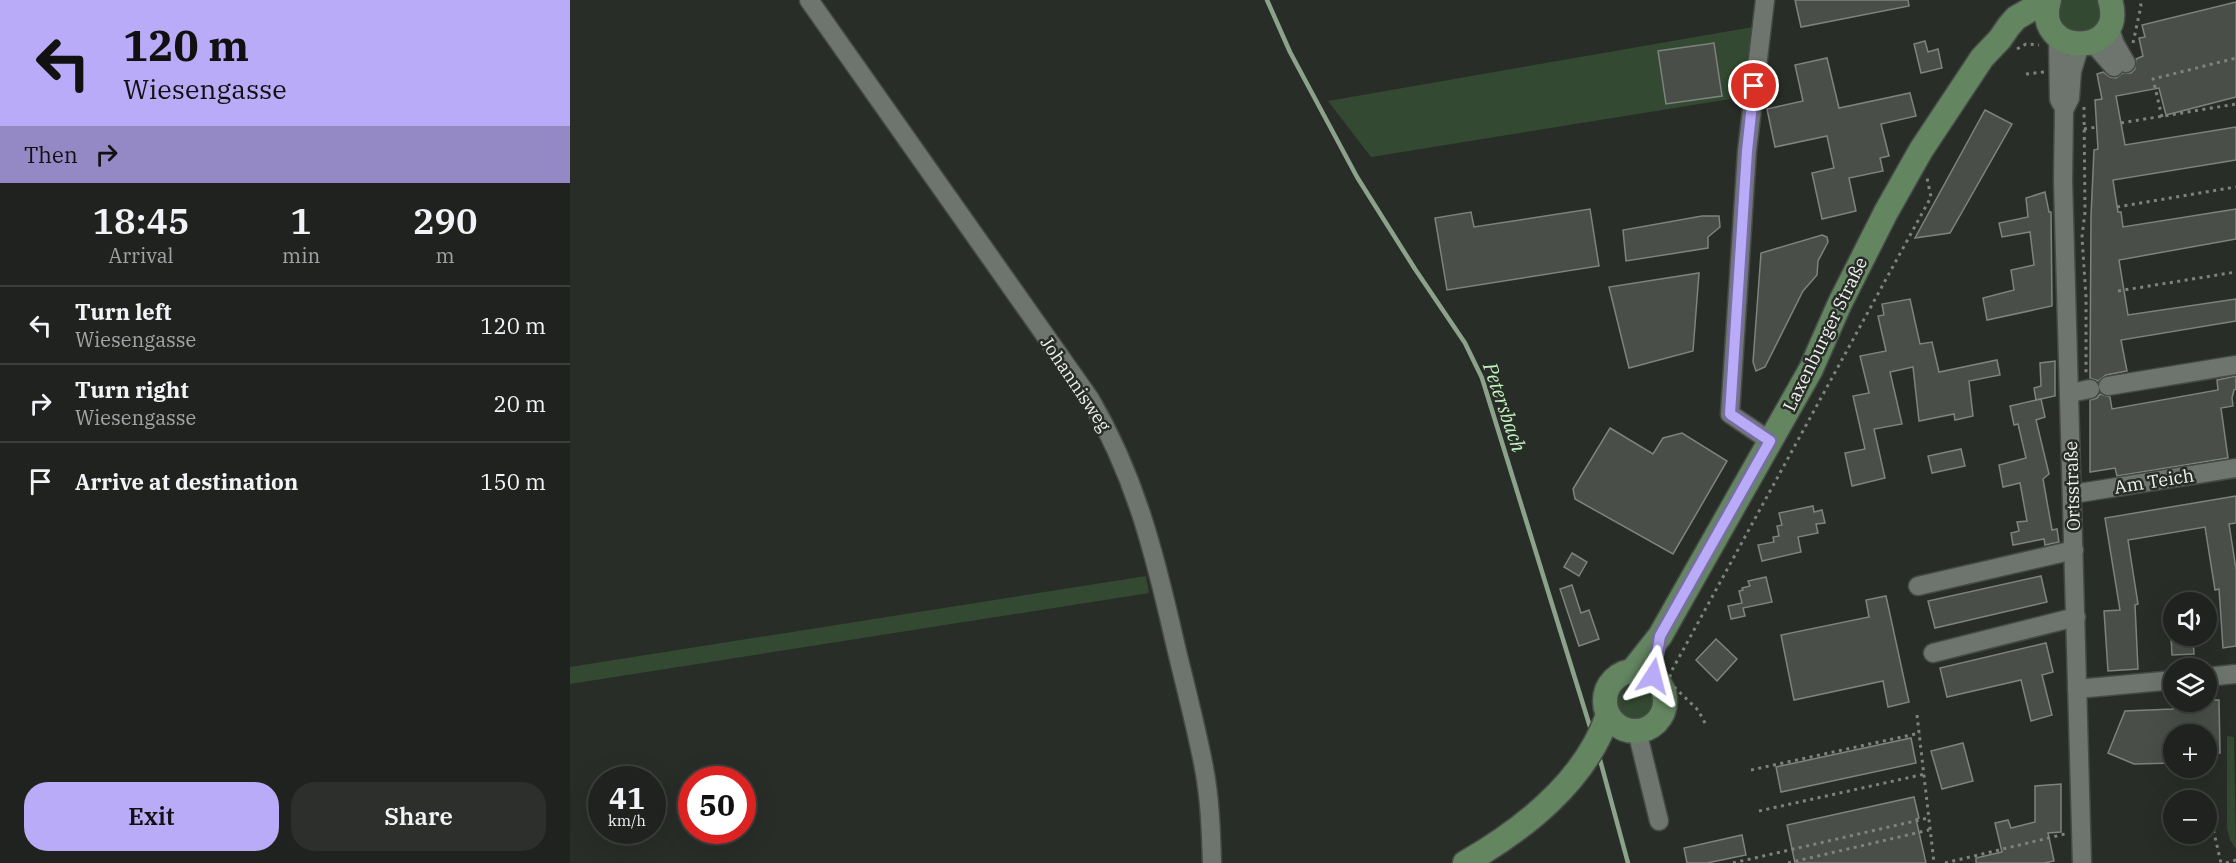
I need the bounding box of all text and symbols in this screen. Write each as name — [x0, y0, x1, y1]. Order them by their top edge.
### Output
text: 120 m — [123, 18, 249, 73]
icon: left — [24, 24, 102, 102]
pin — [1728, 60, 1779, 111]
icon: arrive — [1737, 69, 1770, 102]
text: Wiesengasse — [123, 71, 287, 106]
icon: right — [90, 138, 123, 171]
text: Then — [24, 140, 78, 169]
text: 18:45 — [92, 197, 190, 244]
text: 1 — [290, 197, 312, 244]
text: 290 — [413, 197, 478, 244]
text: Arrival — [108, 242, 174, 269]
text: min — [282, 242, 320, 269]
text: m — [436, 242, 455, 269]
street label: Laxenburger Straße — [1778, 253, 1872, 415]
text: Turn left — [75, 297, 171, 326]
icon: left — [24, 309, 57, 342]
text: 120 m — [480, 311, 546, 340]
text: Wiesengasse — [75, 326, 196, 353]
street label: Johannisweg — [1036, 332, 1116, 436]
water label: Petersbach — [1477, 358, 1533, 455]
text: Turn right — [75, 375, 189, 404]
icon: right — [24, 387, 57, 420]
text: 20 m — [494, 389, 546, 418]
text: Wiesengasse — [75, 404, 196, 431]
street label: Ortsstraße — [2059, 441, 2085, 531]
street label: Am Teich — [2112, 463, 2196, 499]
icon: arrive — [24, 465, 57, 498]
text: Arrive at destination — [75, 467, 298, 496]
text: 150 m — [480, 467, 546, 496]
map controls — [2163, 592, 2217, 844]
button: sound — [2163, 592, 2217, 646]
position arrow — [1621, 644, 1685, 708]
button: layers — [2163, 658, 2217, 712]
button: + — [2163, 724, 2217, 778]
speed limit sign: 50 — [678, 766, 756, 844]
text: 41 — [609, 778, 645, 817]
button: Exit — [24, 782, 279, 851]
button: Share — [291, 782, 546, 851]
button: − — [2163, 790, 2217, 844]
text: km/h — [608, 811, 646, 830]

